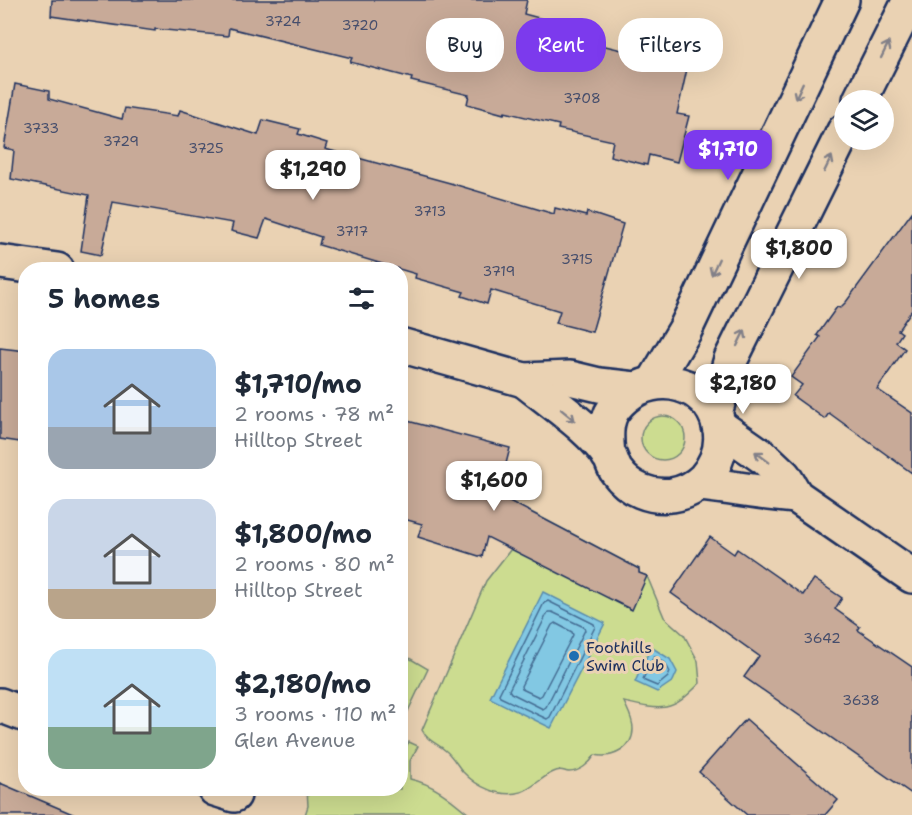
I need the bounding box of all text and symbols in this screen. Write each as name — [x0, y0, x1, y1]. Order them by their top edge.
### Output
house number: 3724 — [265, 12, 301, 30]
house number: 3720 — [342, 16, 378, 34]
chip: Buy — [426, 18, 504, 72]
chip: Rent — [516, 18, 606, 72]
chip: Filters — [618, 18, 723, 72]
one-way arrow — [880, 42, 891, 60]
one-way arrow — [792, 81, 804, 99]
house number: 3708 — [563, 89, 601, 107]
map controls — [834, 90, 894, 150]
button: layers — [834, 90, 894, 150]
house number: 3733 — [23, 119, 59, 137]
pin: $1,710 — [679, 130, 777, 181]
house number: 3729 — [103, 132, 139, 150]
text: $1,710 — [698, 136, 758, 162]
house number: 3725 — [188, 139, 224, 157]
pin: $1,290 — [264, 150, 362, 201]
one-way arrow — [823, 155, 835, 173]
text: $1,290 — [279, 156, 347, 182]
house number: 3713 — [414, 202, 446, 220]
house number: 3717 — [336, 222, 368, 240]
pin: $1,800 — [750, 229, 848, 280]
text: $1,800 — [765, 235, 833, 261]
house number: 3715 — [561, 250, 593, 268]
one-way arrow — [709, 257, 721, 275]
house number: 3719 — [483, 262, 515, 280]
text: 5 homes — [48, 281, 160, 316]
icon: filters — [345, 282, 378, 315]
one-way arrow — [736, 330, 748, 348]
pin: $2,180 — [694, 364, 792, 415]
text: $1,710/mo — [234, 366, 362, 401]
text: $2,180 — [709, 370, 777, 396]
icon: home — [96, 373, 168, 445]
text: 2 rooms · 78 m² — [234, 401, 394, 427]
one-way arrow — [560, 409, 576, 422]
text: Hilltop Street — [234, 427, 363, 453]
one-way arrow — [754, 450, 770, 463]
pin: $1,600 — [445, 461, 543, 512]
text: $1,600 — [460, 467, 528, 493]
text: $1,800/mo — [234, 516, 372, 551]
icon: home — [96, 523, 168, 595]
text: 2 rooms · 80 m² — [234, 551, 395, 577]
text: Hilltop Street — [234, 577, 363, 603]
house number: 3642 — [803, 629, 841, 647]
place label: Foothills Swim Club — [586, 637, 665, 676]
marker: Foothills Swim Club — [567, 649, 581, 663]
text: $2,180/mo — [234, 666, 371, 701]
icon: home — [96, 673, 168, 745]
house number: 3638 — [842, 691, 880, 709]
text: 3 rooms · 110 m² — [234, 701, 397, 727]
text: Glen Avenue — [234, 727, 356, 753]

